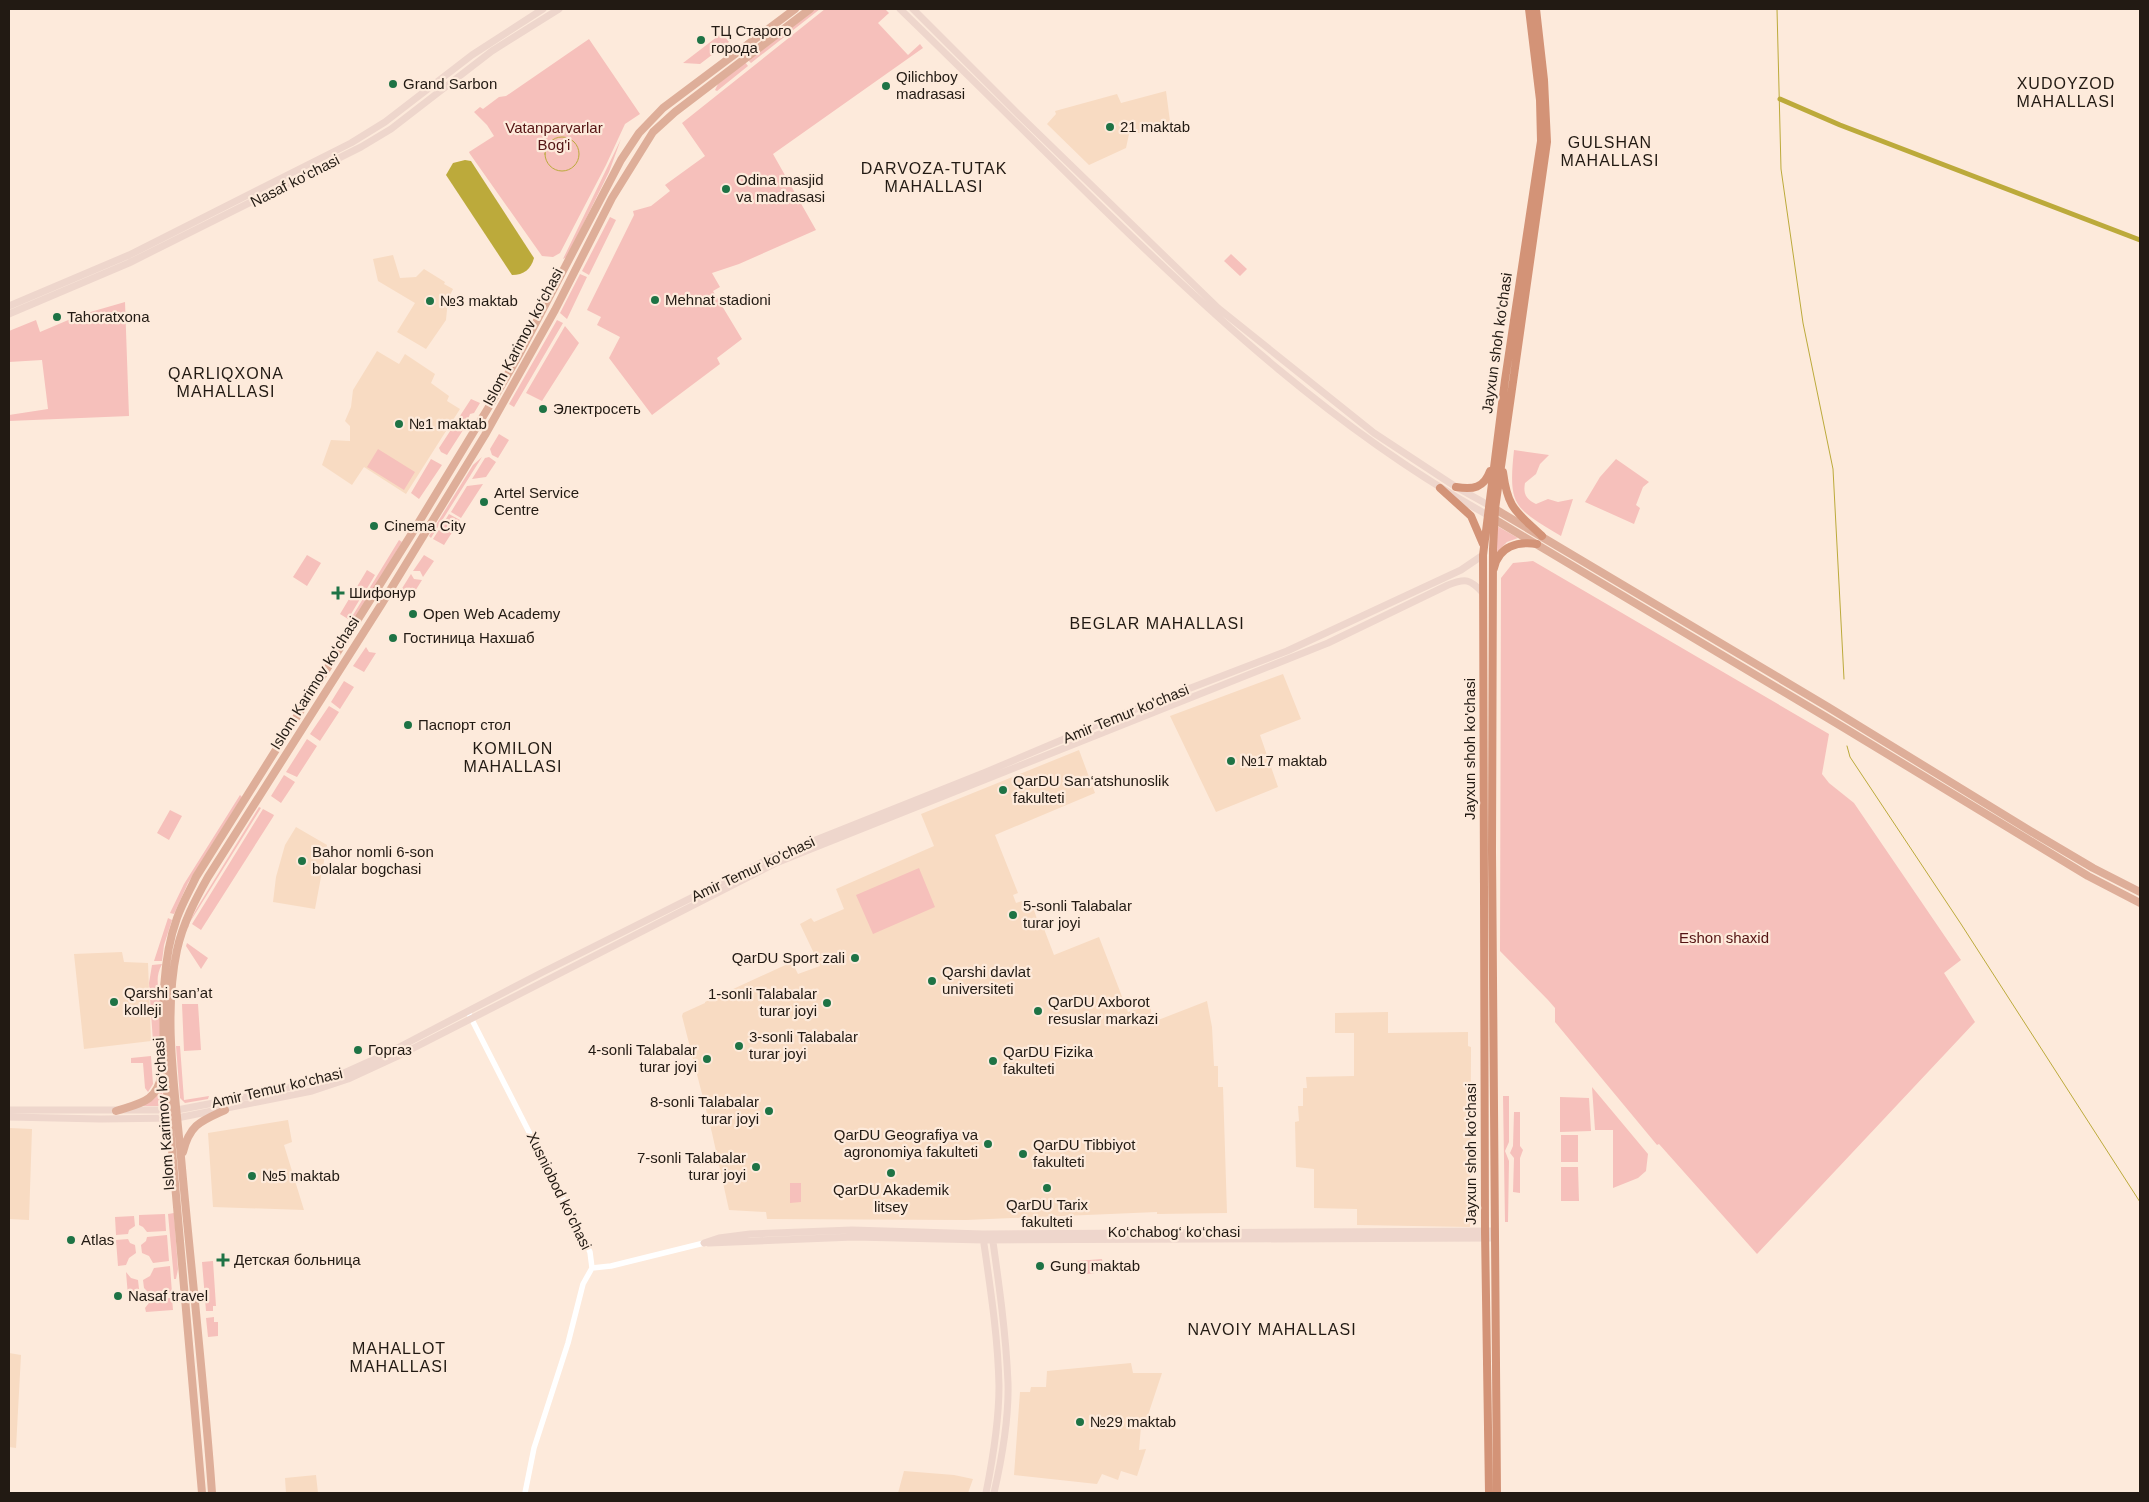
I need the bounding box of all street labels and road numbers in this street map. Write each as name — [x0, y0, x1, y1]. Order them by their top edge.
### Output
street label: Nasaf ko‘chasi — [247, 151, 342, 210]
street label: Islom Karimov ko‘chasi — [479, 265, 566, 408]
street label: Jayxun shoh ko'chasi — [1478, 271, 1515, 414]
street label: Islom Karimov ko‘chasi — [267, 613, 362, 752]
street label: Jayxun shoh ko'chasi — [1461, 678, 1478, 820]
street label: Amir Temur ko'chasi — [1060, 681, 1191, 747]
street label: Amir Temur ko'chasi — [688, 832, 817, 905]
street label: Islom Karimov ko‘chasi — [150, 1037, 177, 1191]
street label: Amir Temur ko'chasi — [210, 1064, 344, 1111]
street label: Jayxun shoh ko'chasi — [1462, 1083, 1479, 1225]
street label: Xusniobod ko'chasi — [524, 1129, 595, 1252]
street label: Ko‘chabog‘ ko‘chasi — [1108, 1223, 1240, 1240]

